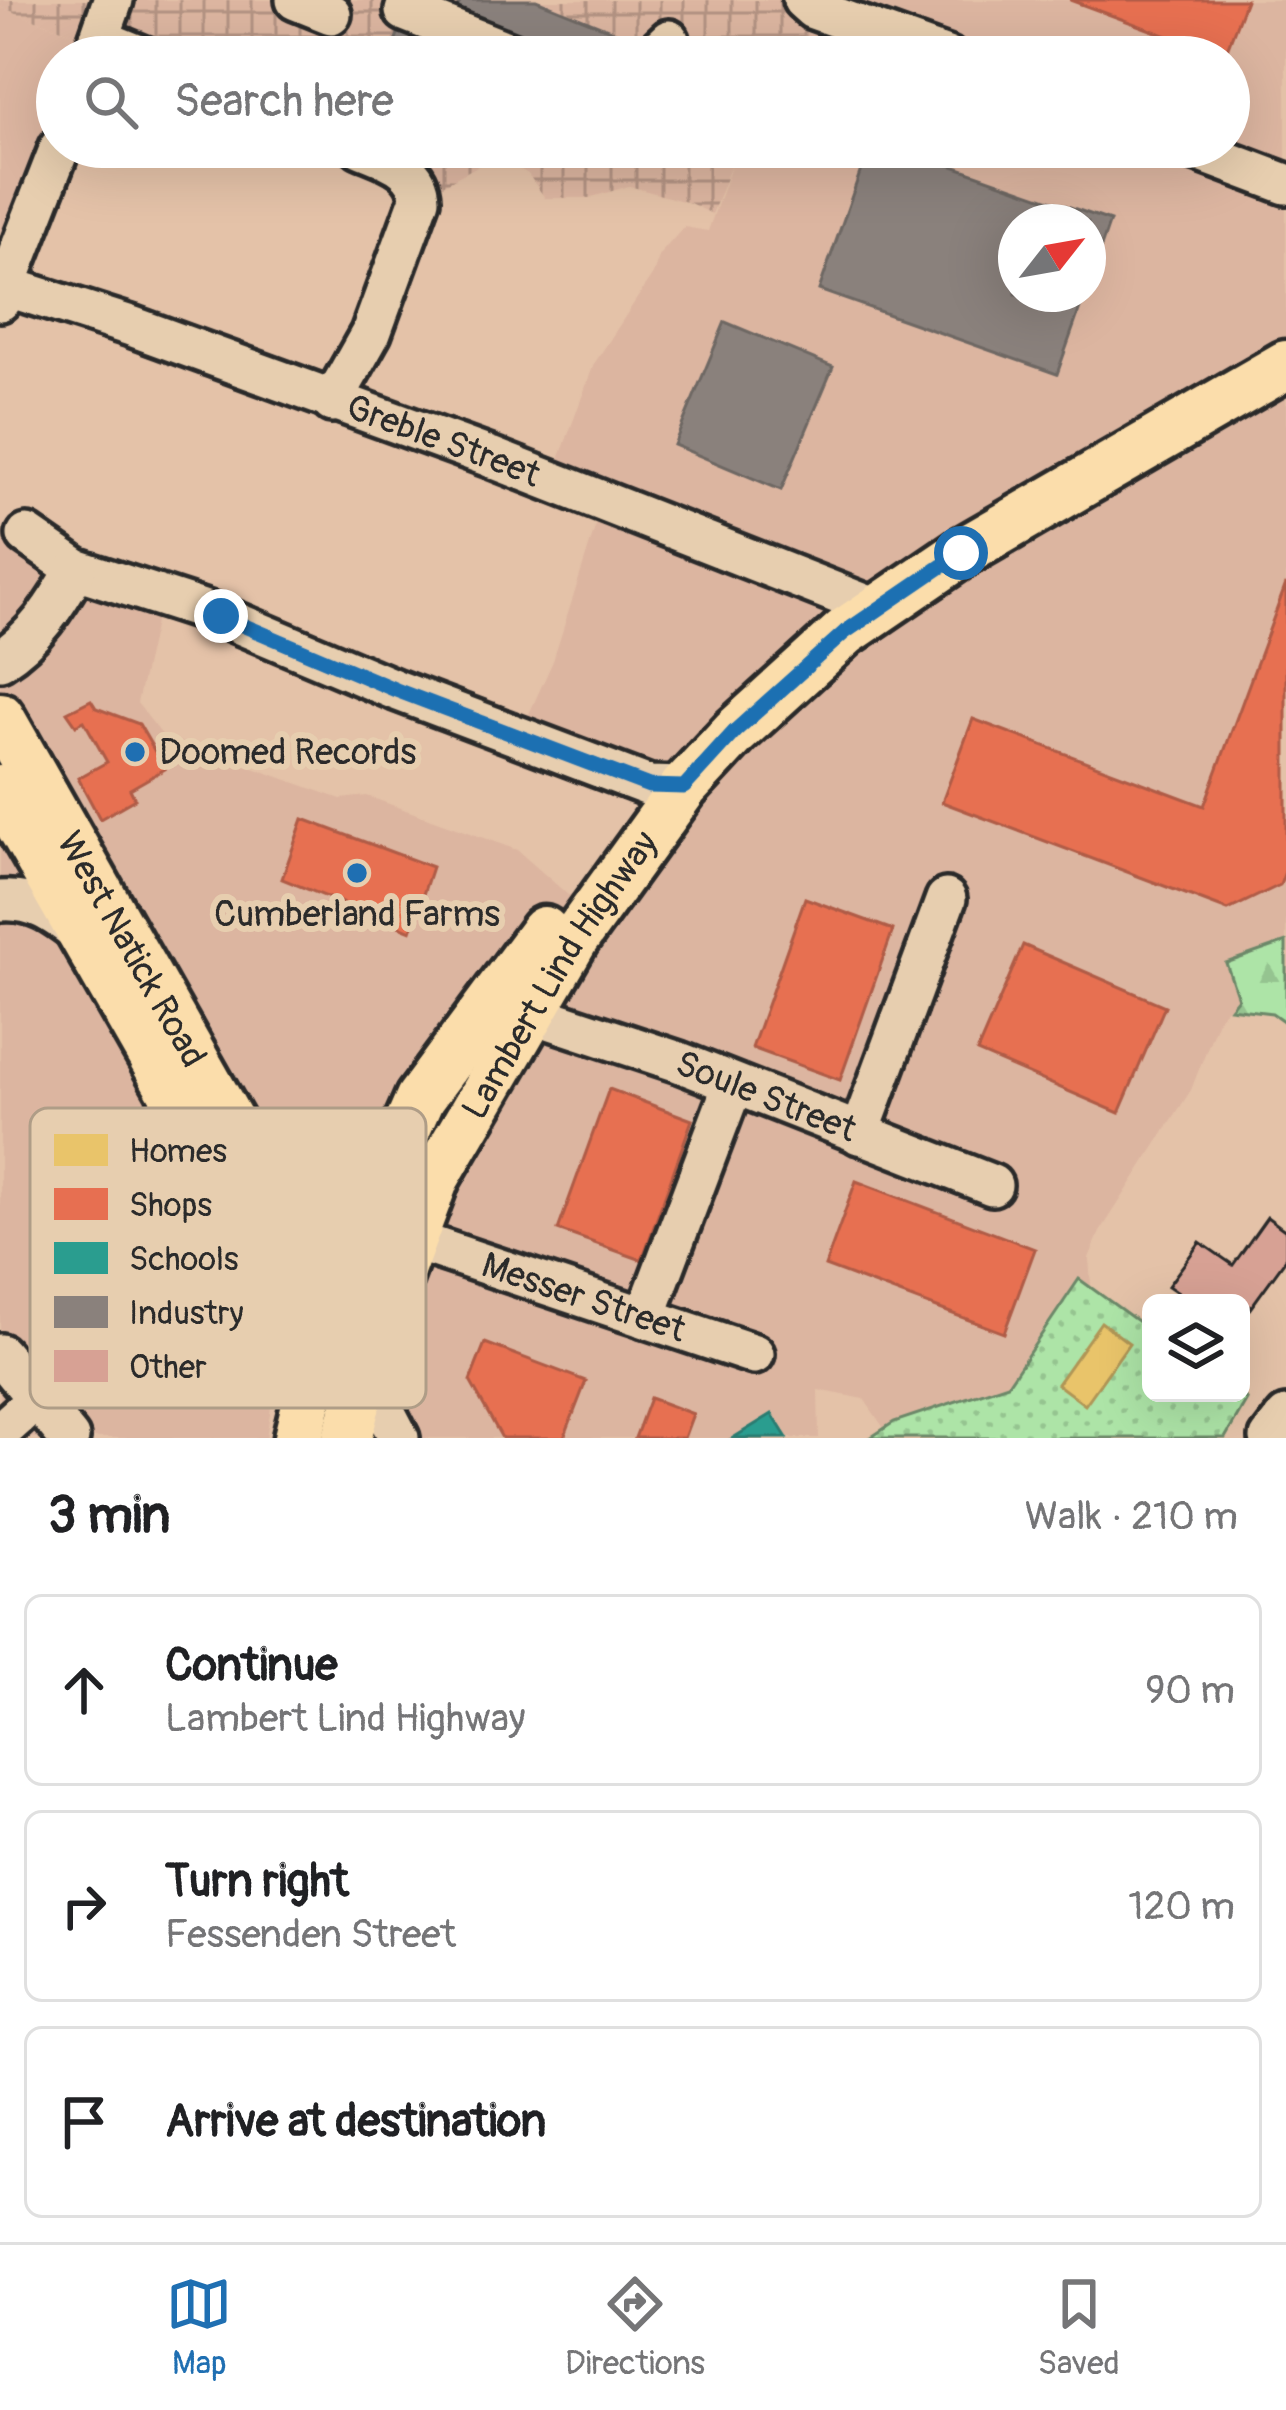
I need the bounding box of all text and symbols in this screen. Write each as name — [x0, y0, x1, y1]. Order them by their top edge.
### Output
search box — [36, 36, 1250, 168]
icon: search — [78, 69, 144, 135]
text: Search here — [174, 74, 394, 130]
north arrow — [998, 204, 1106, 312]
street label: Greble Street — [340, 384, 547, 497]
route start — [934, 526, 988, 580]
route end — [194, 589, 248, 643]
place label: Doomed Records — [159, 730, 416, 775]
marker: Doomed Records — [122, 739, 148, 765]
street label: Lambert Lind Highway — [452, 822, 667, 1127]
street label: West Natick Road — [47, 823, 216, 1075]
marker: Cumberland Farms — [344, 860, 370, 886]
place label: Cumberland Farms — [214, 892, 500, 937]
street label: Soule Street — [669, 1040, 863, 1152]
legend — [30, 1108, 426, 1408]
text: Homes — [129, 1131, 227, 1172]
text: Shops — [129, 1185, 212, 1226]
text: Schools — [129, 1239, 239, 1280]
street label: Messer Street — [476, 1242, 692, 1352]
text: Industry — [129, 1293, 244, 1334]
map controls — [1142, 1294, 1250, 1402]
button: layers — [1142, 1294, 1250, 1402]
text: Other — [129, 1347, 207, 1388]
text: 3 min — [48, 1484, 170, 1548]
text: Walk · 210 m — [1025, 1492, 1238, 1541]
text: Continue — [165, 1638, 338, 1694]
icon: ahead — [51, 1657, 117, 1723]
text: 90 m — [1145, 1666, 1235, 1715]
text: Lambert Lind Highway — [165, 1694, 525, 1743]
text: Turn right — [165, 1854, 349, 1910]
icon: right — [51, 1873, 117, 1939]
text: 120 m — [1128, 1882, 1235, 1931]
text: Fessenden Street — [165, 1910, 456, 1959]
icon: arrive — [51, 2089, 117, 2155]
text: Arrive at destination — [165, 2094, 546, 2150]
tab: Map — [166, 2271, 232, 2384]
tab: Directions — [565, 2271, 705, 2384]
tab: Saved — [1038, 2271, 1120, 2384]

